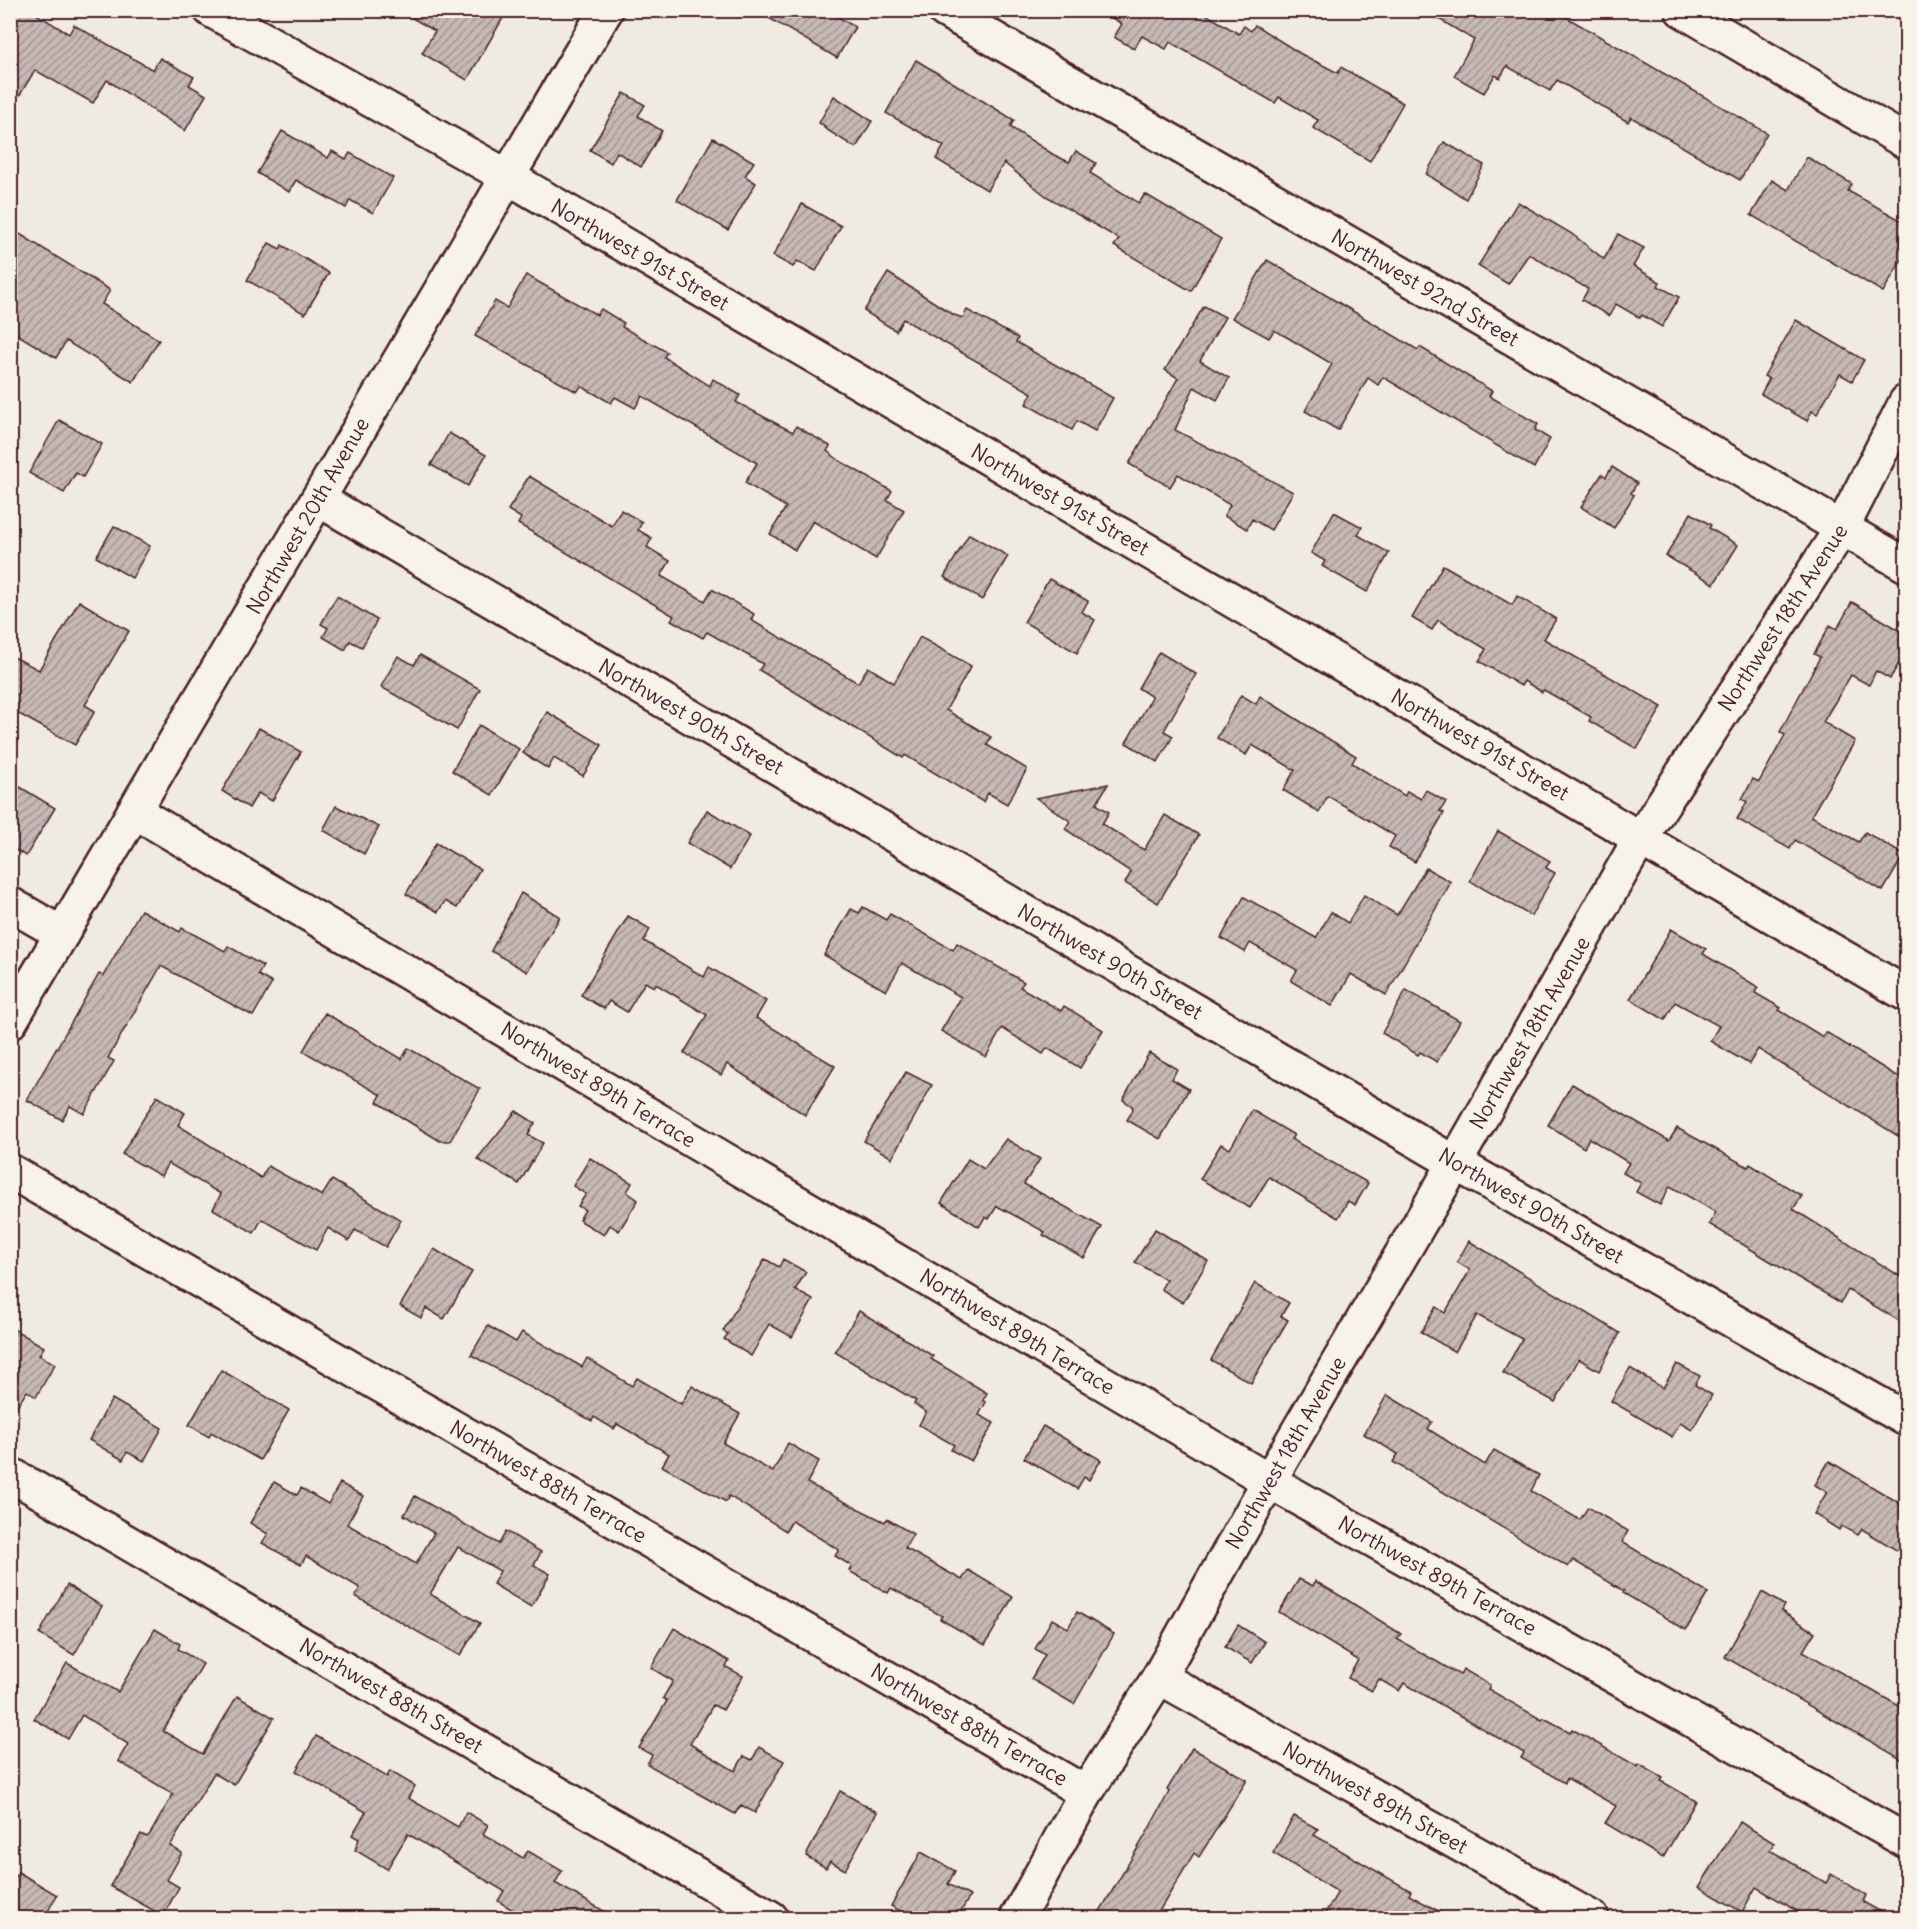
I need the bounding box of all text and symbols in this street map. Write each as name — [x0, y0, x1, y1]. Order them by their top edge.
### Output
street label: Northwest 91st Street — [546, 193, 734, 317]
street label: Northwest 92nd Street — [1327, 223, 1524, 352]
street label: Northwest 20th Avenue — [240, 412, 375, 619]
street label: Northwest 91st Street — [966, 438, 1154, 562]
street label: Northwest 18th Avenue — [1712, 519, 1853, 717]
street label: Northwest 90th Street — [594, 653, 789, 781]
street label: Northwest 91st Street — [1386, 683, 1574, 807]
street label: Northwest 90th Street — [1013, 898, 1208, 1026]
street label: Northwest 18th Avenue — [1463, 932, 1596, 1134]
street label: Northwest 89th Terrace — [496, 1016, 701, 1154]
street label: Northwest 90th Street — [1434, 1142, 1629, 1270]
street label: Northwest 89th Terrace — [915, 1263, 1120, 1401]
street label: Northwest 18th Avenue — [1219, 1352, 1352, 1554]
street label: Northwest 88th Terrace — [445, 1414, 651, 1549]
street label: Northwest 89th Terrace — [1333, 1510, 1541, 1641]
street label: Northwest 88th Street — [295, 1632, 488, 1759]
street label: Northwest 88th Terrace — [866, 1657, 1072, 1792]
street label: Northwest 89th Street — [1278, 1735, 1473, 1860]

